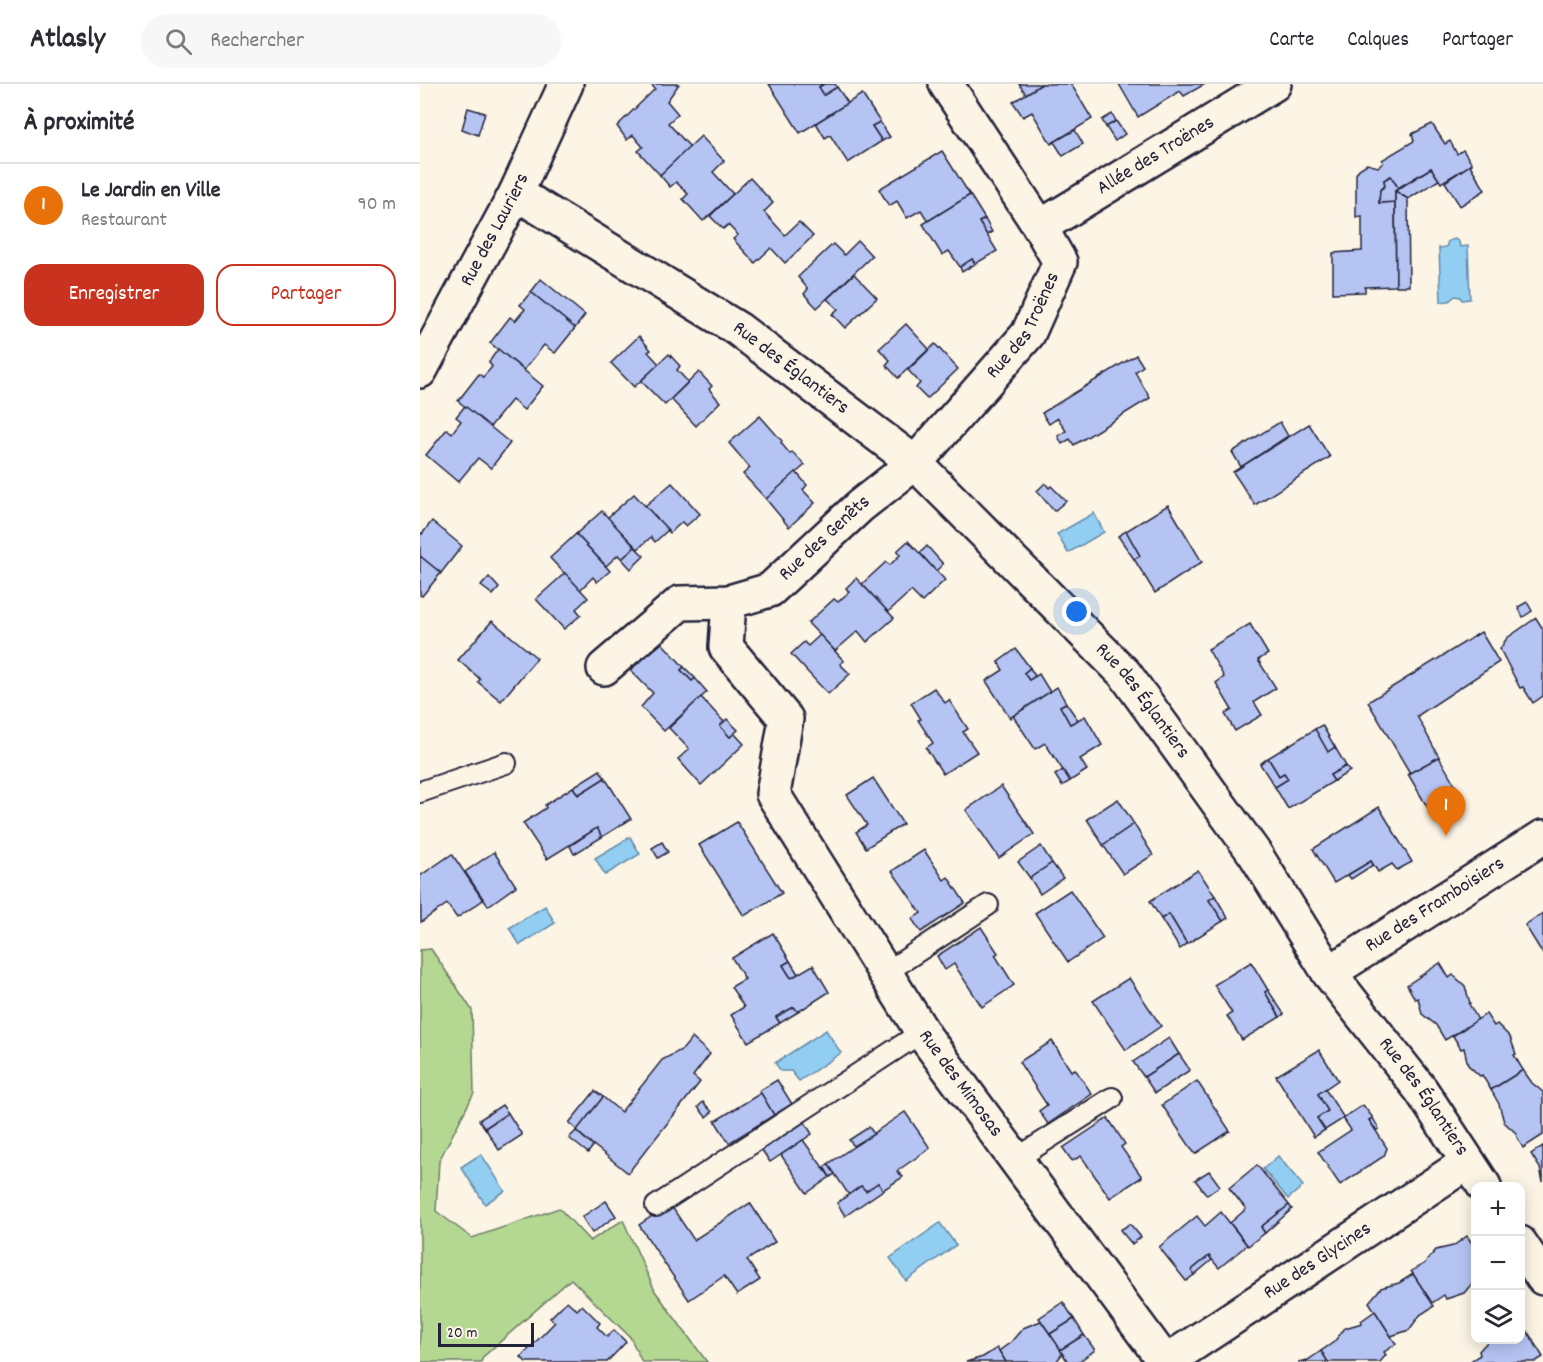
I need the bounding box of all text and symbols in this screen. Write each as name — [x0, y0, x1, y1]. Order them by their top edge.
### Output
search box — [141, 14, 561, 68]
text: Atlasly — [30, 21, 105, 61]
icon: search — [162, 25, 195, 58]
text: Rechercher — [210, 26, 304, 57]
text: Carte — [1269, 26, 1314, 56]
text: Calques — [1347, 26, 1409, 56]
text: Partager — [1442, 26, 1513, 56]
text: À proximité — [24, 105, 134, 142]
street label: Allée des Troënes — [1092, 109, 1220, 203]
street label: Rue des Lauriers — [454, 169, 537, 292]
text: Le Jardin en Ville — [81, 176, 220, 207]
text: 1 — [41, 191, 46, 219]
text: 90 m — [358, 191, 396, 219]
text: Restaurant — [81, 207, 167, 235]
button: Enregistrer — [24, 264, 204, 326]
button: Partager — [216, 264, 396, 326]
street label: Rue des Troënes — [980, 268, 1068, 386]
street label: Rue des Églantiers — [726, 315, 855, 422]
street label: Rue des Genêts — [773, 489, 876, 588]
your location — [1062, 597, 1091, 626]
street label: Rue des Églantiers — [1088, 637, 1196, 765]
pin: 1 — [1426, 786, 1466, 836]
street label: Rue des Framboisiers — [1360, 851, 1511, 960]
street label: Rue des Mimosas — [911, 1025, 1009, 1143]
street label: Rue des Églantiers — [1371, 1032, 1475, 1162]
map controls — [1471, 1182, 1525, 1344]
button: + — [1471, 1182, 1525, 1236]
street label: Rue des Glycines — [1258, 1216, 1377, 1307]
button: − — [1471, 1236, 1525, 1290]
button: layers — [1471, 1290, 1525, 1344]
scale bar — [438, 1320, 534, 1348]
text: 20 m — [447, 1322, 477, 1345]

